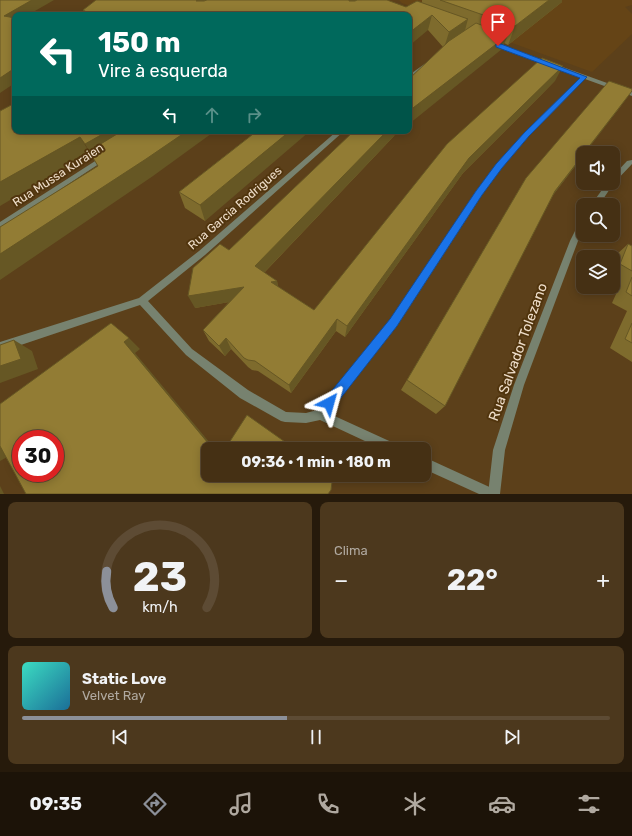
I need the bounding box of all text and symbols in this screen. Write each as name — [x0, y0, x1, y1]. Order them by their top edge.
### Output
pin — [481, 5, 515, 46]
icon: arrive — [487, 11, 509, 33]
text: 150 m — [98, 26, 181, 59]
icon: left — [32, 28, 84, 80]
text: Vire à esquerda — [98, 60, 228, 82]
icon: left — [159, 104, 181, 126]
icon: ahead — [201, 104, 223, 126]
icon: right — [243, 104, 265, 126]
street label: Rua Mussa Kuraien — [10, 140, 106, 210]
map controls — [576, 146, 620, 294]
button: sound — [576, 146, 620, 190]
street label: Rua Garcia Rodrigues — [185, 164, 285, 252]
button: search — [576, 198, 620, 242]
button: layers — [576, 250, 620, 294]
street label: Rua Salvador Tolezano — [485, 281, 551, 423]
position arrow — [308, 382, 350, 424]
speed limit sign: 30 — [12, 430, 64, 482]
text: 09:36 · 1 min · 180 m — [241, 453, 391, 471]
text: Clima — [334, 543, 368, 558]
text: 23 — [133, 552, 187, 601]
text: 22° — [447, 562, 498, 598]
text: − — [334, 567, 348, 594]
text: + — [596, 567, 610, 594]
text: km/h — [142, 599, 178, 616]
text: Static Love — [82, 670, 166, 688]
text: Velvet Ray — [82, 688, 145, 703]
icon: previous — [109, 726, 131, 748]
icon: pause — [305, 726, 327, 748]
icon: next — [501, 726, 523, 748]
icon: directions — [141, 790, 169, 818]
icon: music — [227, 790, 255, 818]
icon: phone — [314, 790, 342, 818]
icon: climate — [401, 790, 429, 818]
icon: car — [488, 790, 516, 818]
icon: filters — [575, 790, 603, 818]
text: 09:35 — [29, 793, 82, 815]

